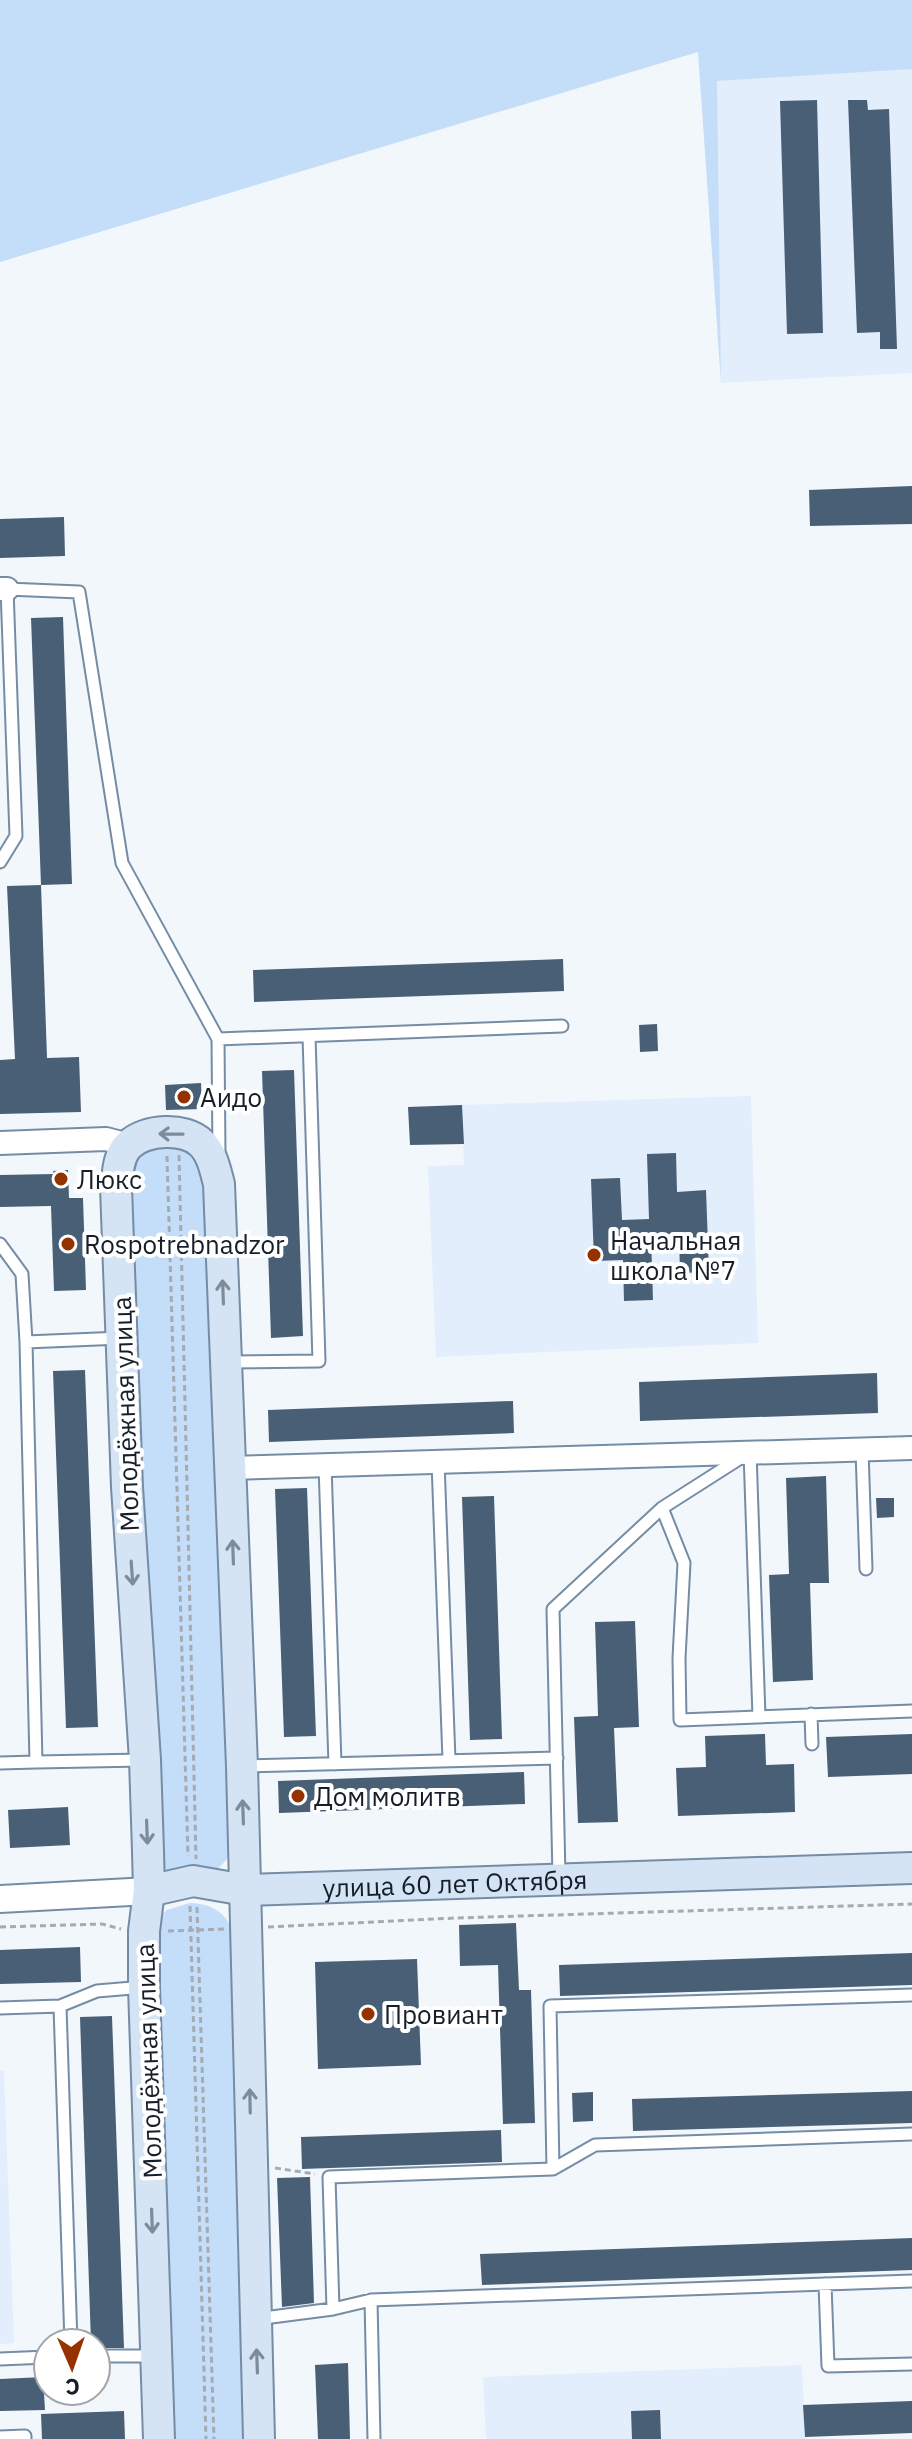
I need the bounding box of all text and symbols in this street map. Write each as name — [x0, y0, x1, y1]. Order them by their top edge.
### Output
place label: Аидо — [200, 1080, 262, 1114]
marker: Аидо — [175, 1088, 193, 1106]
one-way arrow — [158, 1126, 185, 1142]
place label: Люкс — [77, 1162, 142, 1196]
marker: Люкс — [52, 1170, 70, 1188]
place label: Начальная школа №7 — [610, 1223, 741, 1287]
place label: Rospotrebnadzor — [84, 1227, 285, 1261]
marker: Rospotrebnadzor — [59, 1235, 77, 1253]
marker: Начальная школа №7 — [585, 1246, 603, 1264]
one-way arrow — [215, 1279, 230, 1306]
street label: Молодёжная улица — [104, 1296, 146, 1532]
one-way arrow — [225, 1539, 240, 1566]
one-way arrow — [125, 1559, 140, 1586]
place label: Дом молитв — [314, 1779, 461, 1813]
marker: Дом молитв — [289, 1787, 307, 1805]
one-way arrow — [235, 1799, 251, 1826]
one-way arrow — [140, 1818, 155, 1845]
street label: улица 60 лет Октября — [322, 1862, 588, 1904]
street label: Молодёжная улица — [127, 1943, 169, 2179]
place label: Провиант — [384, 1997, 503, 2031]
marker: Провиант — [359, 2005, 377, 2023]
one-way arrow — [242, 2088, 258, 2115]
one-way arrow — [145, 2207, 160, 2234]
north arrow — [32, 2327, 112, 2407]
one-way arrow — [249, 2348, 264, 2375]
text: С — [65, 2373, 80, 2402]

